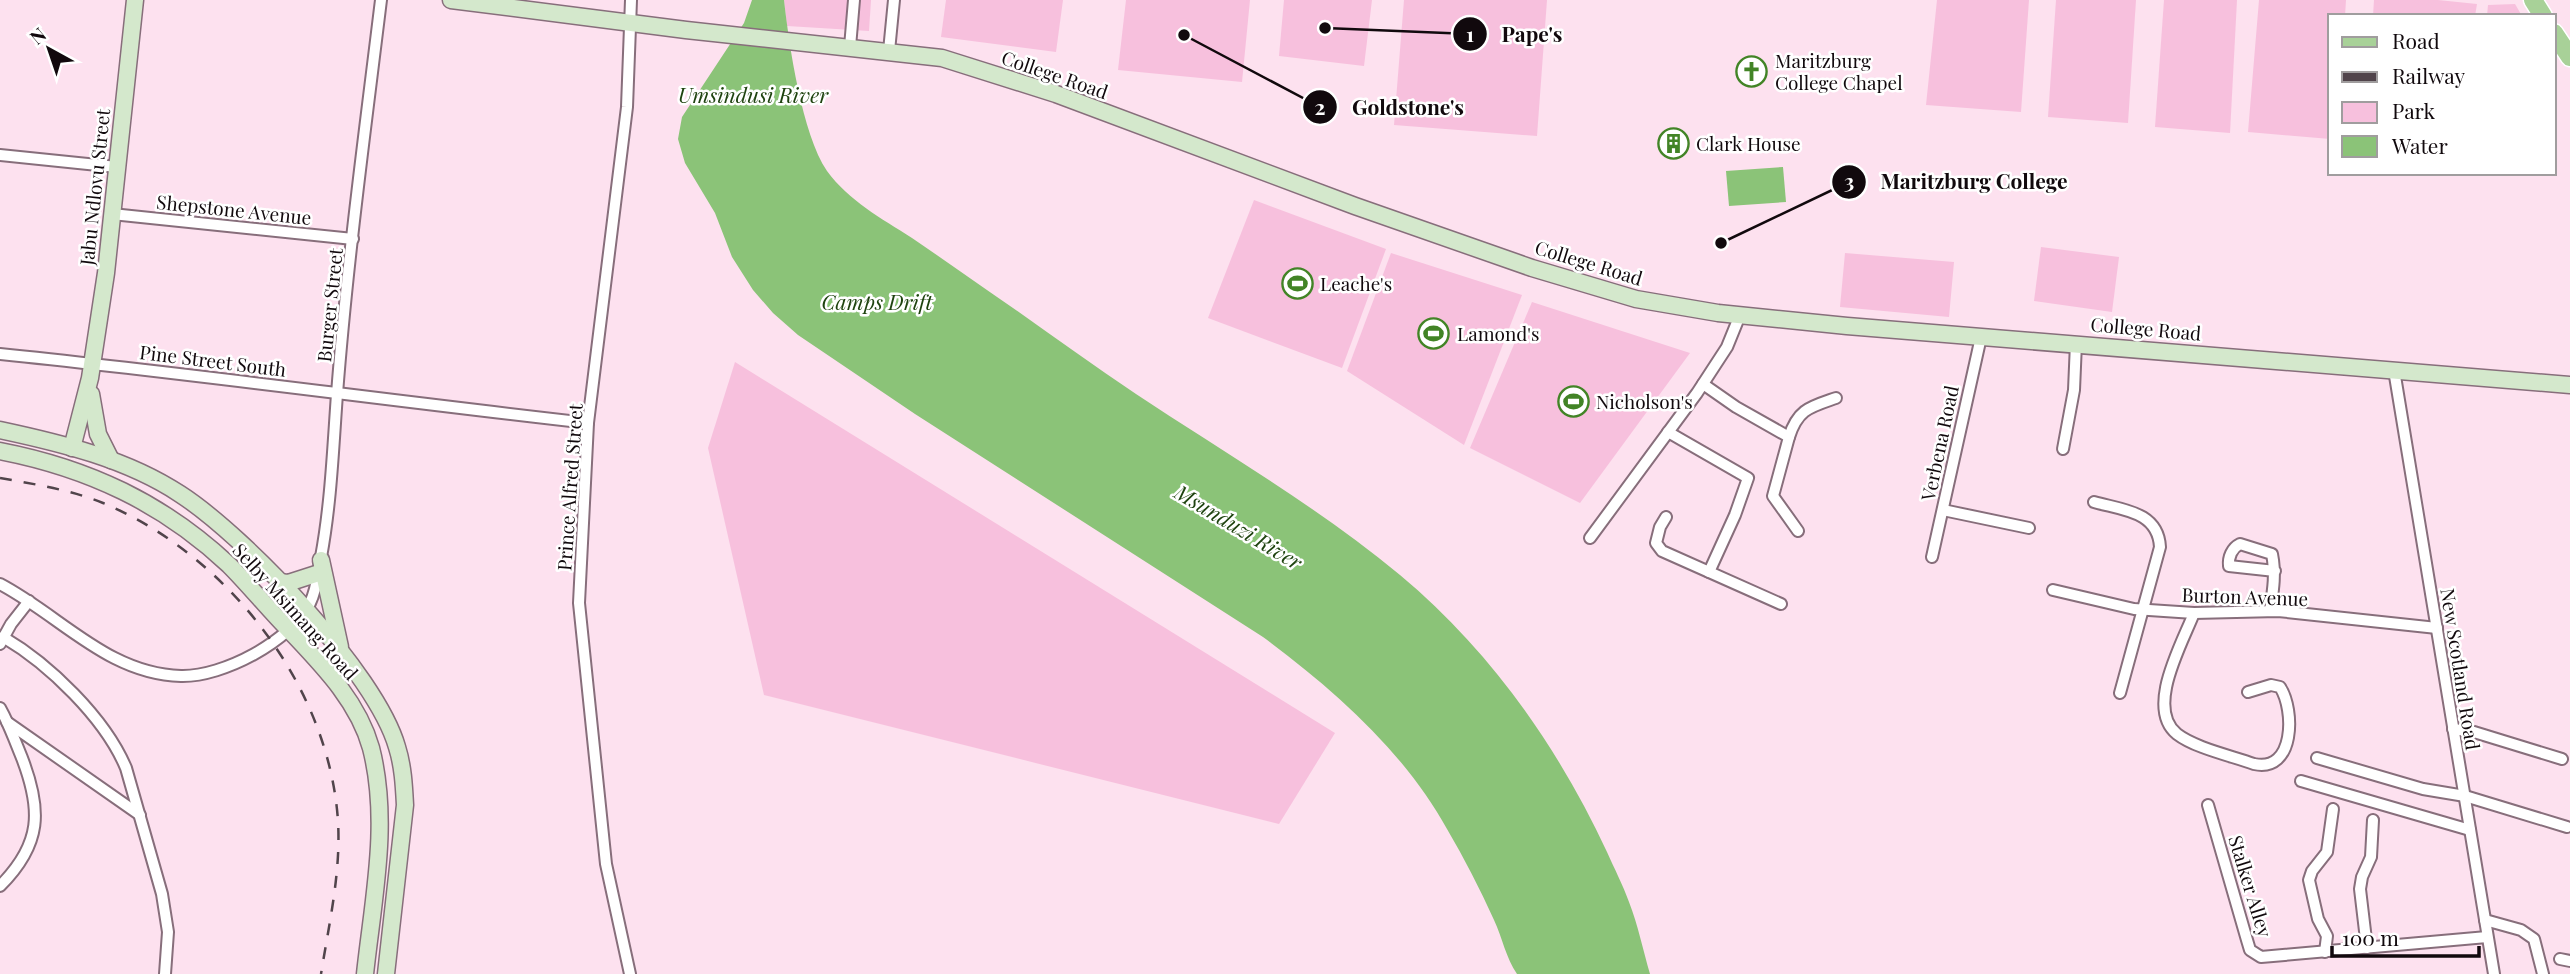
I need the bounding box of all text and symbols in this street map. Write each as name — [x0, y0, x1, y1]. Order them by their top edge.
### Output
callout: Pape's — [1453, 13, 1577, 55]
north arrow — [14, 14, 84, 84]
legend — [2328, 14, 2556, 175]
text: 1 — [1466, 19, 1474, 47]
text: Pape's — [1502, 19, 1562, 47]
text: N — [24, 21, 51, 50]
text: Road — [2392, 26, 2440, 54]
street label: College Road — [998, 44, 1112, 104]
place label: Maritzburg College Chapel — [1775, 47, 1903, 95]
church icon: Maritzburg College Chapel — [1735, 54, 1769, 88]
text: Railway — [2392, 61, 2466, 89]
water label: Umsindusi River — [678, 80, 829, 108]
callout: Goldstone's — [1303, 86, 1478, 128]
text: 2 — [1315, 92, 1326, 120]
text: Goldstone's — [1352, 92, 1464, 120]
text: Park — [2392, 96, 2436, 124]
street label: Jabu Ndlovu Street — [73, 107, 115, 268]
building icon: Clark House — [1656, 126, 1690, 160]
place label: Clark House — [1696, 130, 1801, 156]
text: Water — [2391, 131, 2448, 159]
callout: Maritzburg College — [1832, 161, 2082, 203]
text: 3 — [1844, 166, 1854, 194]
text: Maritzburg College — [1880, 166, 2068, 194]
street label: Shepstone Avenue — [155, 188, 313, 230]
street label: College Road — [1532, 233, 1646, 291]
street label: Burger Street — [310, 246, 348, 363]
sports icon: Leache's — [1280, 266, 1314, 300]
place label: Leache's — [1320, 270, 1392, 296]
water label: Camps Drift — [821, 287, 934, 315]
street label: College Road — [2090, 310, 2202, 346]
sports icon: Lamond's — [1417, 316, 1451, 350]
place label: Lamond's — [1457, 320, 1539, 346]
street label: Pine Street South — [138, 338, 288, 382]
street label: Verbena Road — [1914, 383, 1964, 504]
sports icon: Nicholson's — [1556, 384, 1590, 418]
place label: Nicholson's — [1596, 388, 1693, 414]
street label: Prince Alfred Street — [550, 402, 588, 572]
water label: Msunduzi River — [1169, 476, 1309, 576]
street label: Selby Msimang Road — [228, 537, 364, 685]
street label: Burton Avenue — [2181, 581, 2309, 611]
street label: New Scotland Road — [2435, 586, 2487, 752]
street label: Stalker Alley — [2223, 832, 2279, 941]
scale bar — [2332, 914, 2479, 958]
text: 100 m — [2342, 923, 2399, 951]

